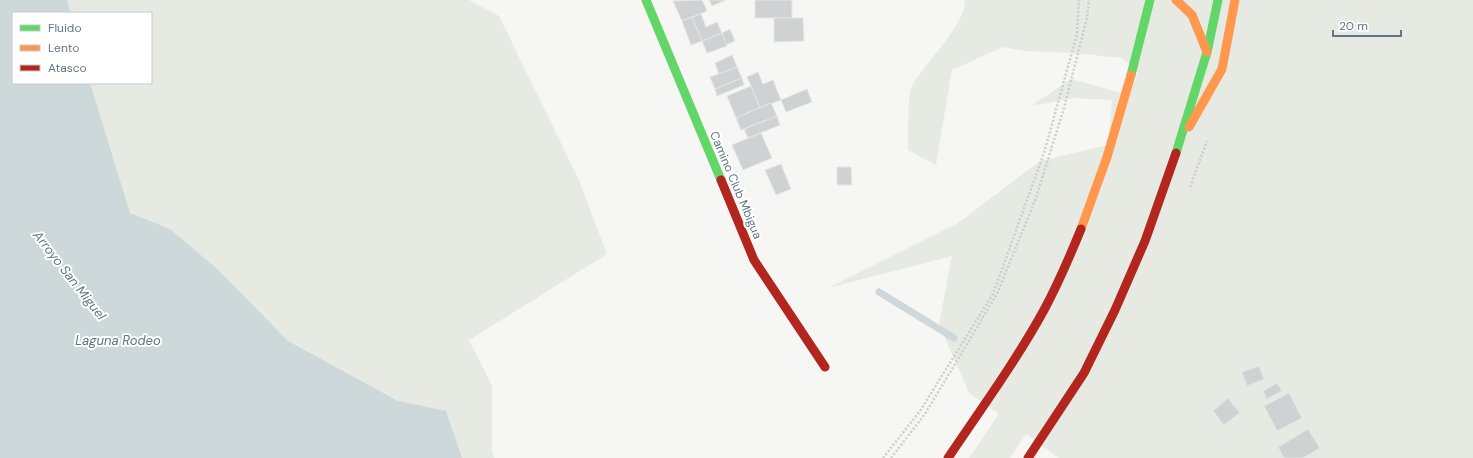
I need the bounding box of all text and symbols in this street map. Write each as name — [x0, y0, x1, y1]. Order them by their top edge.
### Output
legend — [12, 12, 152, 84]
scale bar — [1333, 12, 1401, 38]
text: 20 m — [1339, 18, 1368, 34]
text: Fluido — [48, 20, 82, 36]
text: Lento — [48, 40, 79, 56]
text: Atasco — [48, 60, 87, 76]
street label: Camino Club Mbigua — [706, 129, 766, 241]
water label: Arroyo San Miguel — [29, 226, 110, 324]
water label: Laguna Rodeo — [75, 332, 161, 349]

